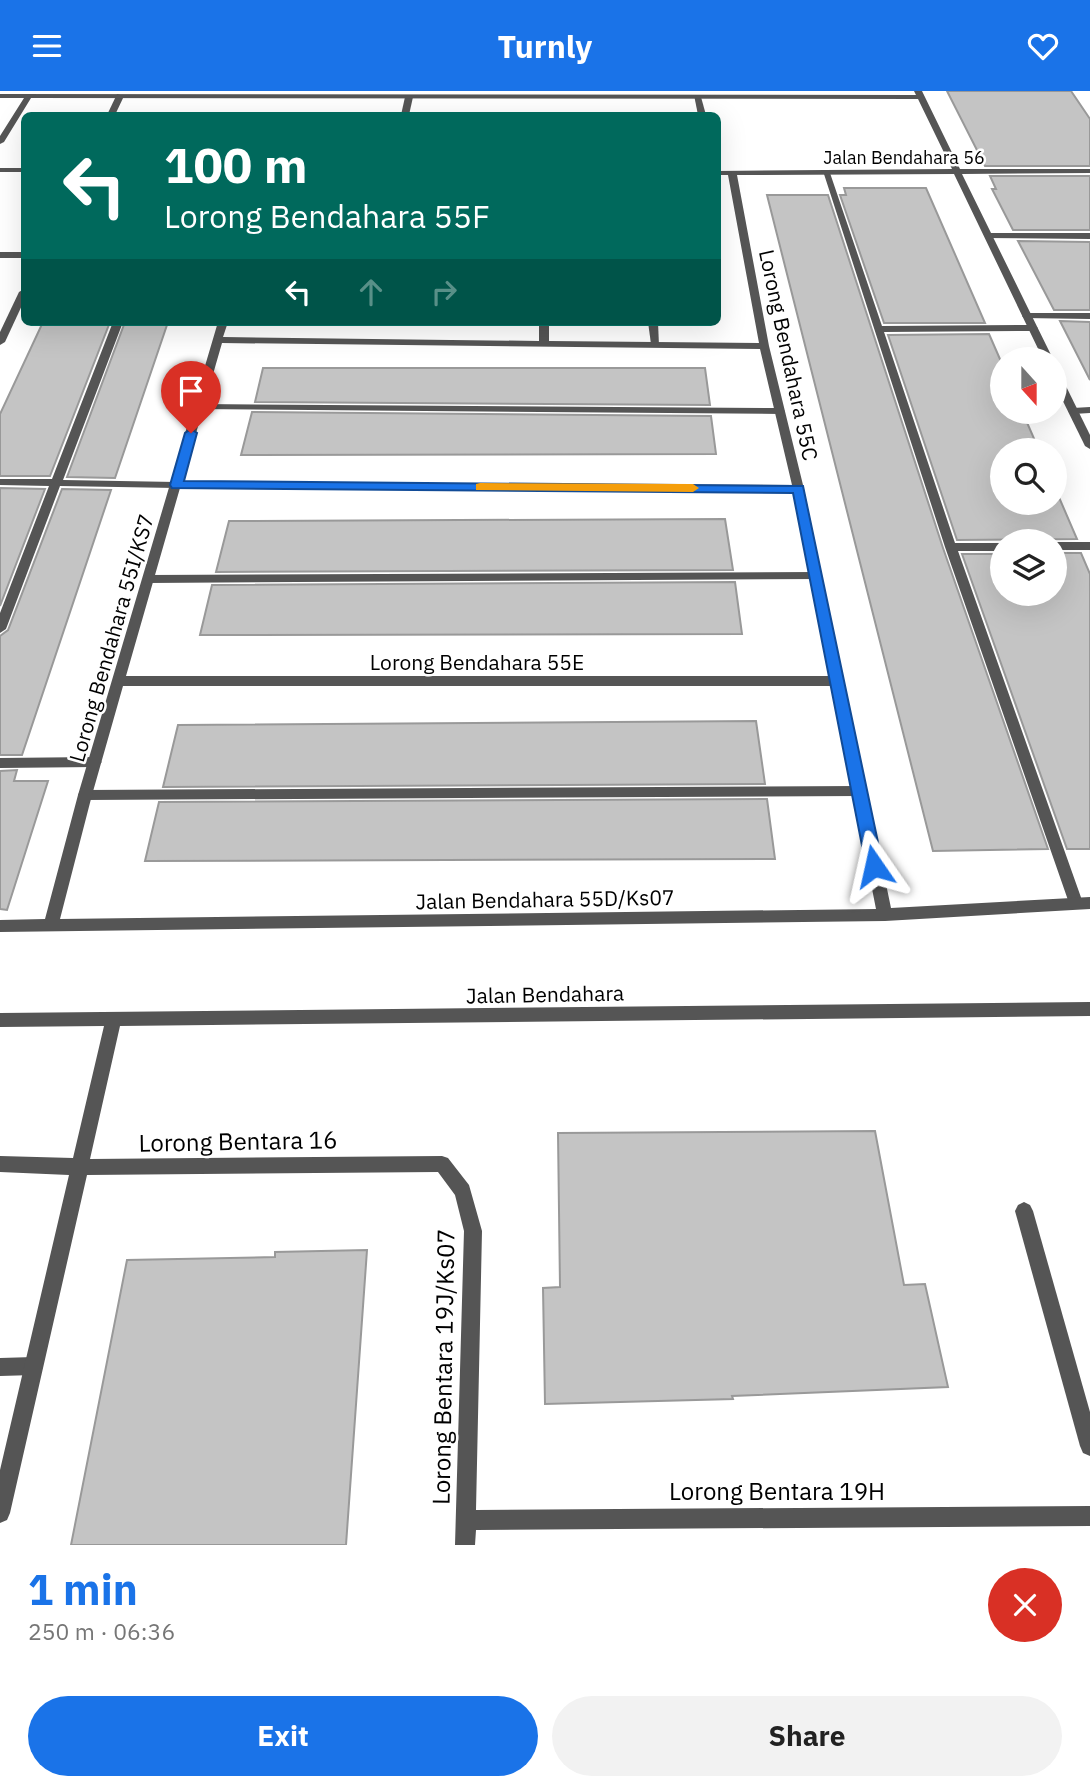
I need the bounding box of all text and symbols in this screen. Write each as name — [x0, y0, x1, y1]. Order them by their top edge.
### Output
text: Turnly — [498, 25, 592, 67]
icon: menu — [28, 27, 66, 65]
icon: heart — [1024, 27, 1062, 65]
text: 100 m — [164, 133, 308, 196]
icon: left — [49, 140, 140, 231]
street label: Jalan Bendahara 56 — [823, 146, 985, 169]
text: Lorong Bendahara 55F — [164, 195, 490, 237]
street label: Lorong Bendahara 55C — [753, 247, 825, 463]
icon: left — [279, 273, 317, 311]
icon: ahead — [352, 273, 390, 311]
icon: right — [425, 273, 463, 311]
north arrow — [990, 347, 1068, 423]
map controls — [990, 347, 1067, 606]
pin — [161, 361, 221, 433]
icon: arrive — [172, 372, 210, 410]
button: search — [990, 438, 1067, 515]
street label: Lorong Bendahara 55I/KS7 — [62, 511, 160, 765]
button: layers — [990, 529, 1067, 606]
street label: Lorong Bendahara 55E — [370, 648, 584, 676]
position arrow — [837, 829, 911, 903]
street label: Jalan Bendahara 55D/Ks07 — [415, 883, 675, 915]
street label: Jalan Bendahara — [466, 979, 624, 1009]
street label: Lorong Bentara 16 — [138, 1123, 338, 1159]
street label: Lorong Bentara 19J/Ks07 — [425, 1229, 461, 1505]
street label: Lorong Bentara 19H — [669, 1475, 885, 1507]
text: 1 min — [28, 1562, 138, 1617]
button: close — [988, 1568, 1062, 1642]
text: 250 m · 06:36 — [28, 1616, 175, 1646]
button: Exit — [28, 1696, 538, 1776]
button: Share — [552, 1696, 1062, 1776]

